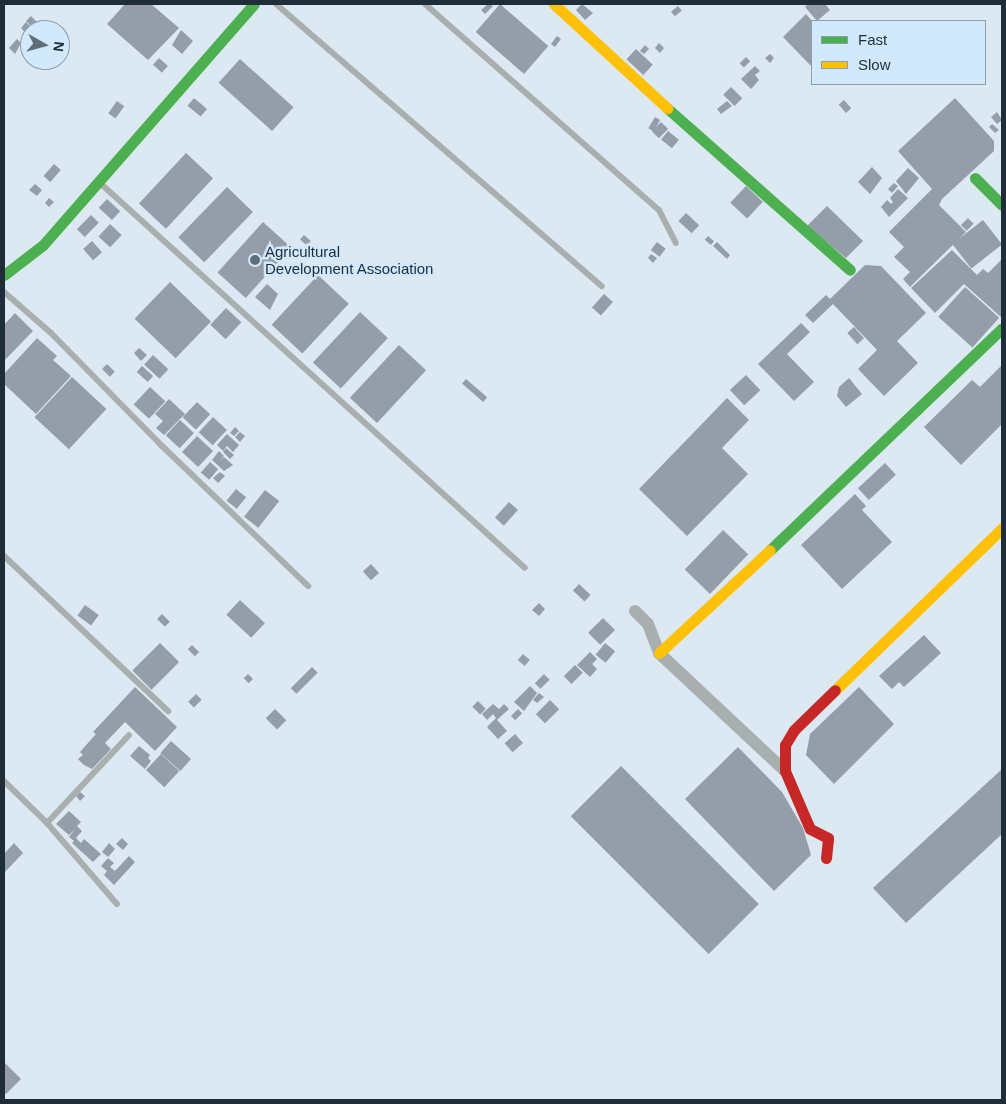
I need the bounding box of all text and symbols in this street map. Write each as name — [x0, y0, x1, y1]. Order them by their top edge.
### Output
north arrow — [20, 20, 70, 70]
legend — [811, 20, 986, 85]
text: Fast — [858, 31, 887, 48]
text: N — [50, 41, 67, 53]
text: Slow — [858, 56, 891, 73]
place label: Agricultural Development Association — [265, 242, 434, 277]
marker: Agricultural Development Association — [249, 254, 261, 266]

